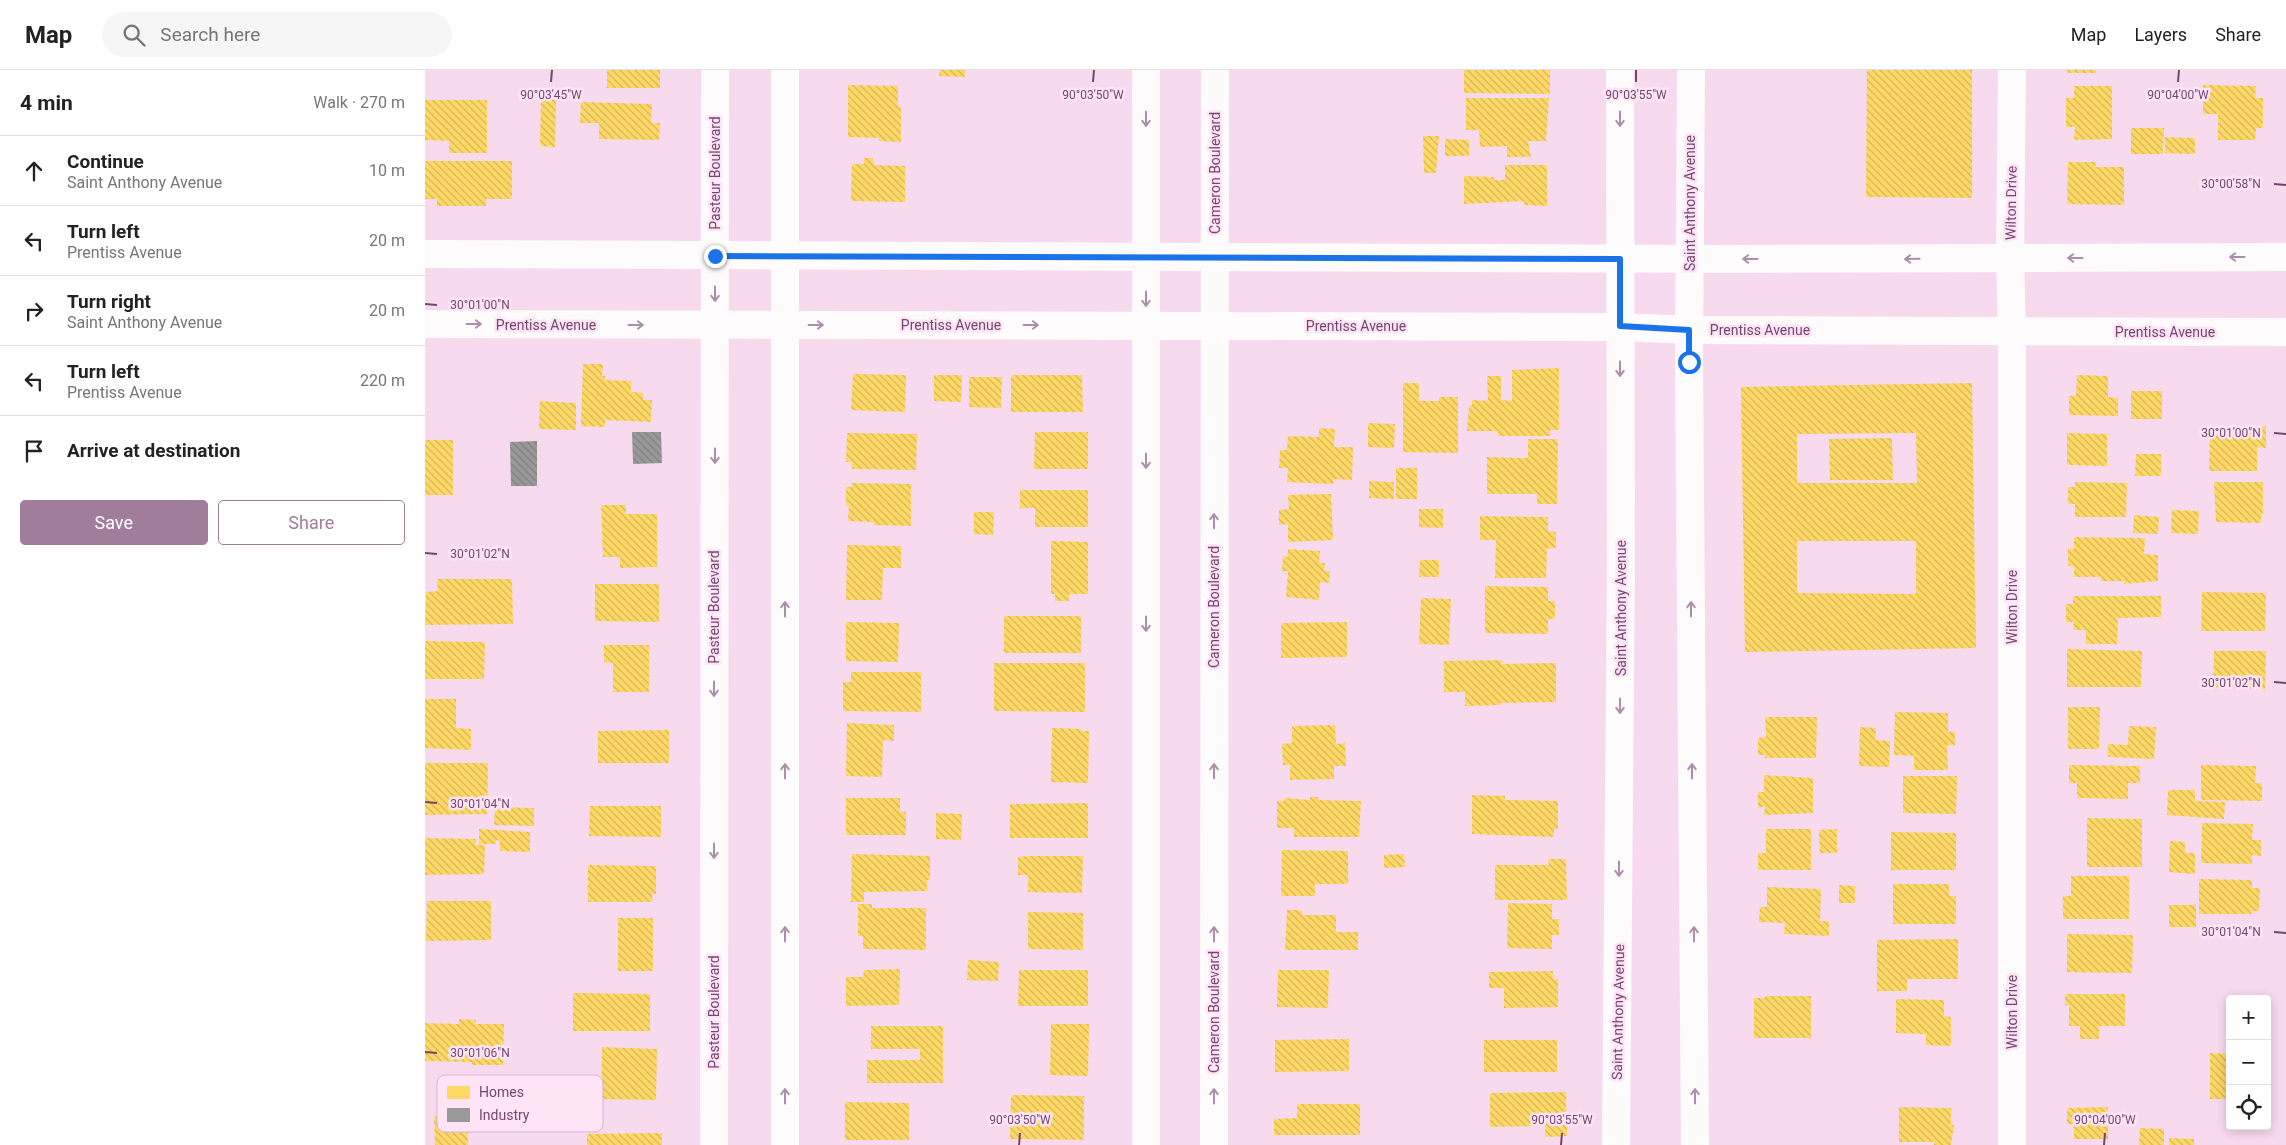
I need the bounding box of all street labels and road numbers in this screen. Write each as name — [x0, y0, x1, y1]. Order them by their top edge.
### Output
street label: Cameron Boulevard — [1207, 112, 1223, 234]
street label: Pasteur Boulevard — [707, 116, 723, 230]
street label: Saint Anthony Avenue — [1682, 135, 1698, 271]
street label: Wilton Drive — [2002, 166, 2020, 240]
street label: Prentiss Avenue — [496, 317, 596, 333]
street label: Prentiss Avenue — [901, 317, 1001, 333]
street label: Prentiss Avenue — [1306, 318, 1406, 334]
street label: Prentiss Avenue — [1710, 322, 1810, 338]
street label: Prentiss Avenue — [2115, 324, 2215, 340]
street label: Saint Anthony Avenue — [1613, 540, 1629, 676]
street label: Cameron Boulevard — [1206, 546, 1222, 668]
street label: Pasteur Boulevard — [706, 550, 722, 664]
street label: Wilton Drive — [2004, 570, 2020, 644]
street label: Saint Anthony Avenue — [1609, 944, 1627, 1080]
street label: Cameron Boulevard — [1206, 951, 1222, 1073]
street label: Pasteur Boulevard — [706, 955, 722, 1069]
street label: Wilton Drive — [2004, 975, 2020, 1049]

